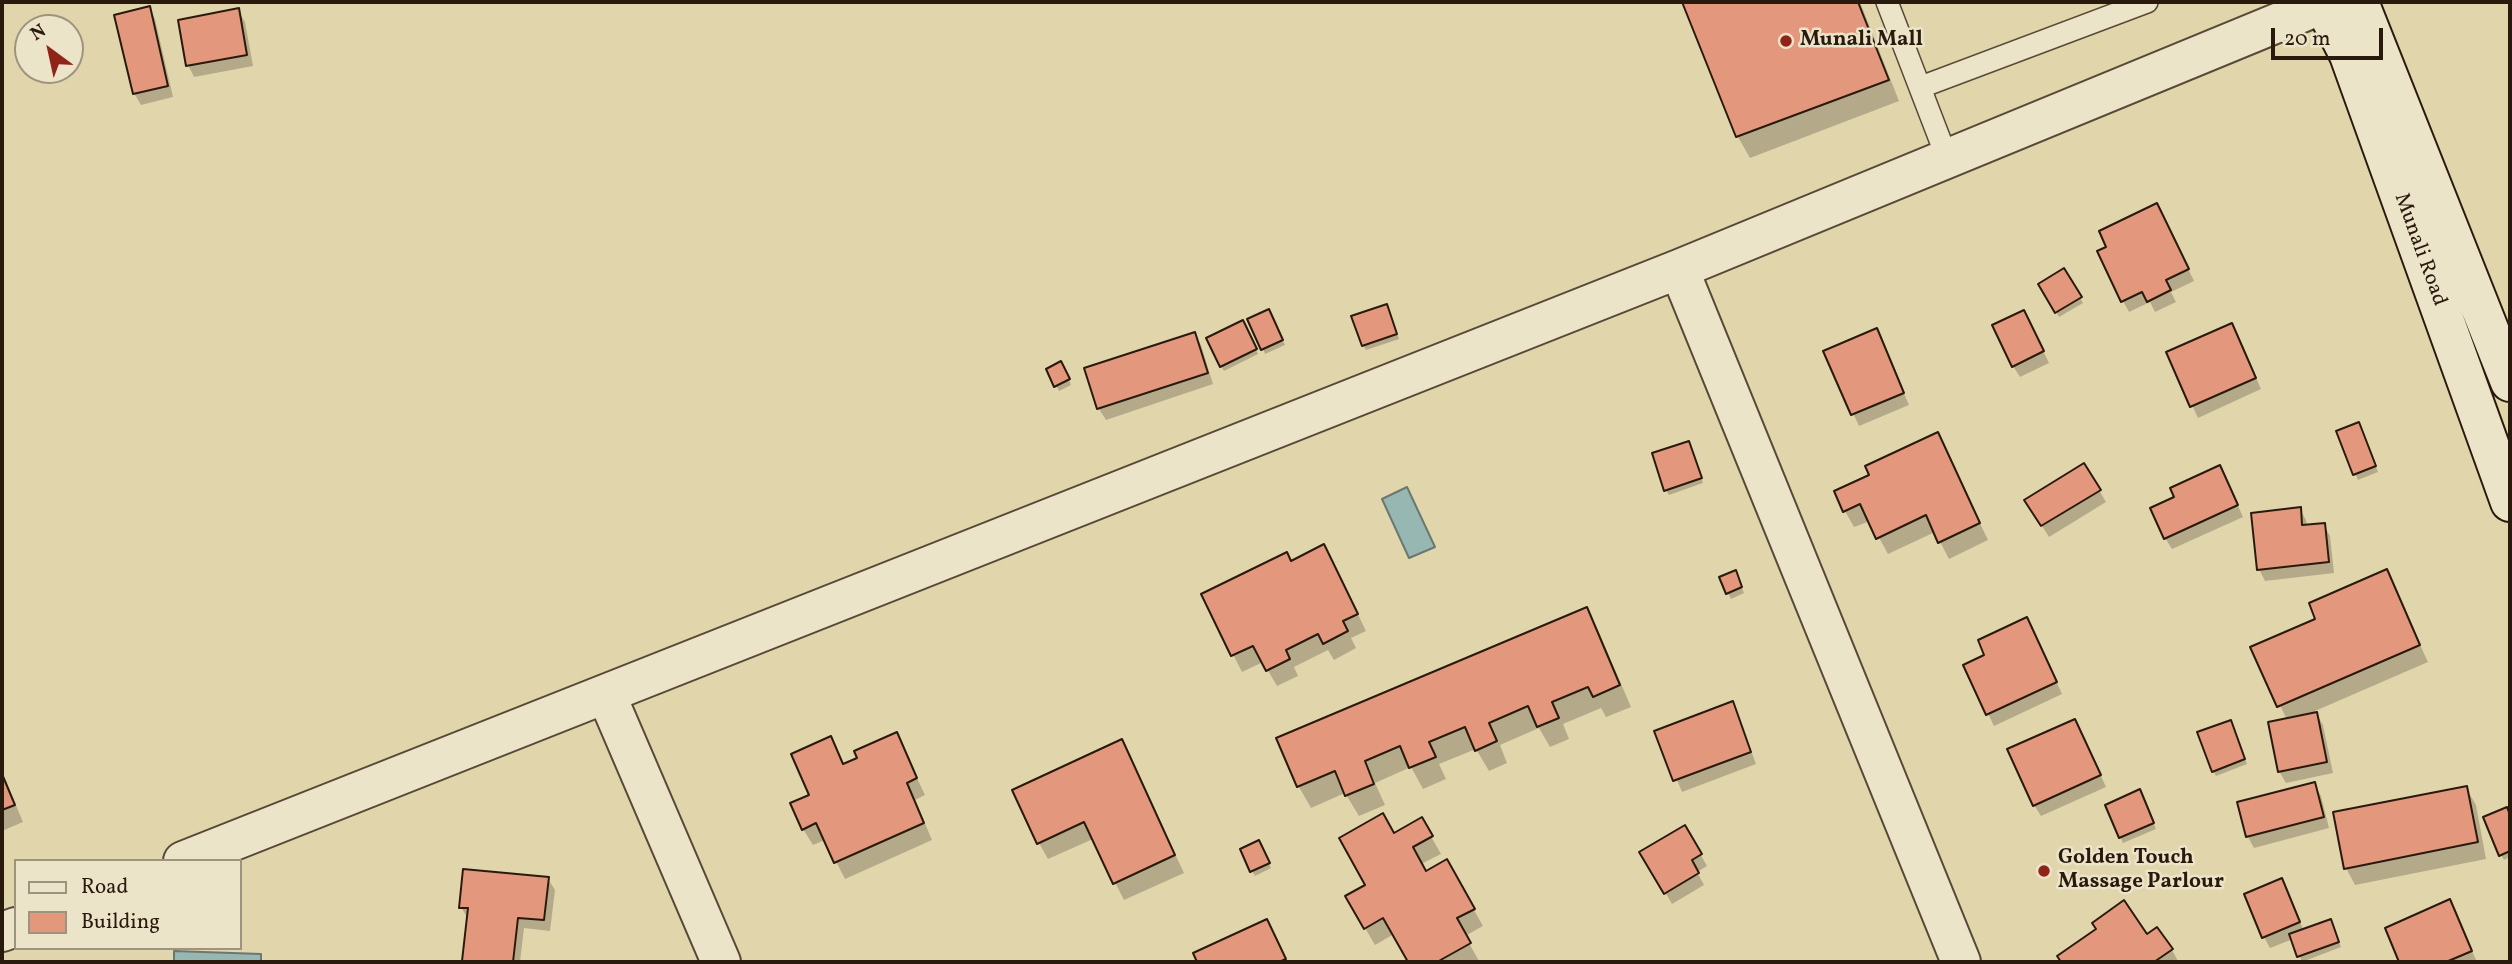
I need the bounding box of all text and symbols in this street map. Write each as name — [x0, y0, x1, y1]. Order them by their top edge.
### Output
north arrow — [14, 14, 84, 84]
scale bar — [2274, 14, 2386, 58]
text: N — [26, 18, 52, 48]
text: 20 m — [2284, 25, 2330, 54]
place label: Munali Mall — [1800, 28, 1923, 54]
marker: Munali Mall — [1778, 33, 1794, 49]
street label: Munali Road — [2387, 190, 2451, 310]
place label: Golden Touch Massage Parlour — [2058, 846, 2224, 896]
legend — [14, 859, 242, 950]
marker: Golden Touch Massage Parlour — [2036, 863, 2052, 879]
text: Road — [81, 873, 128, 902]
text: Building — [81, 908, 160, 937]

